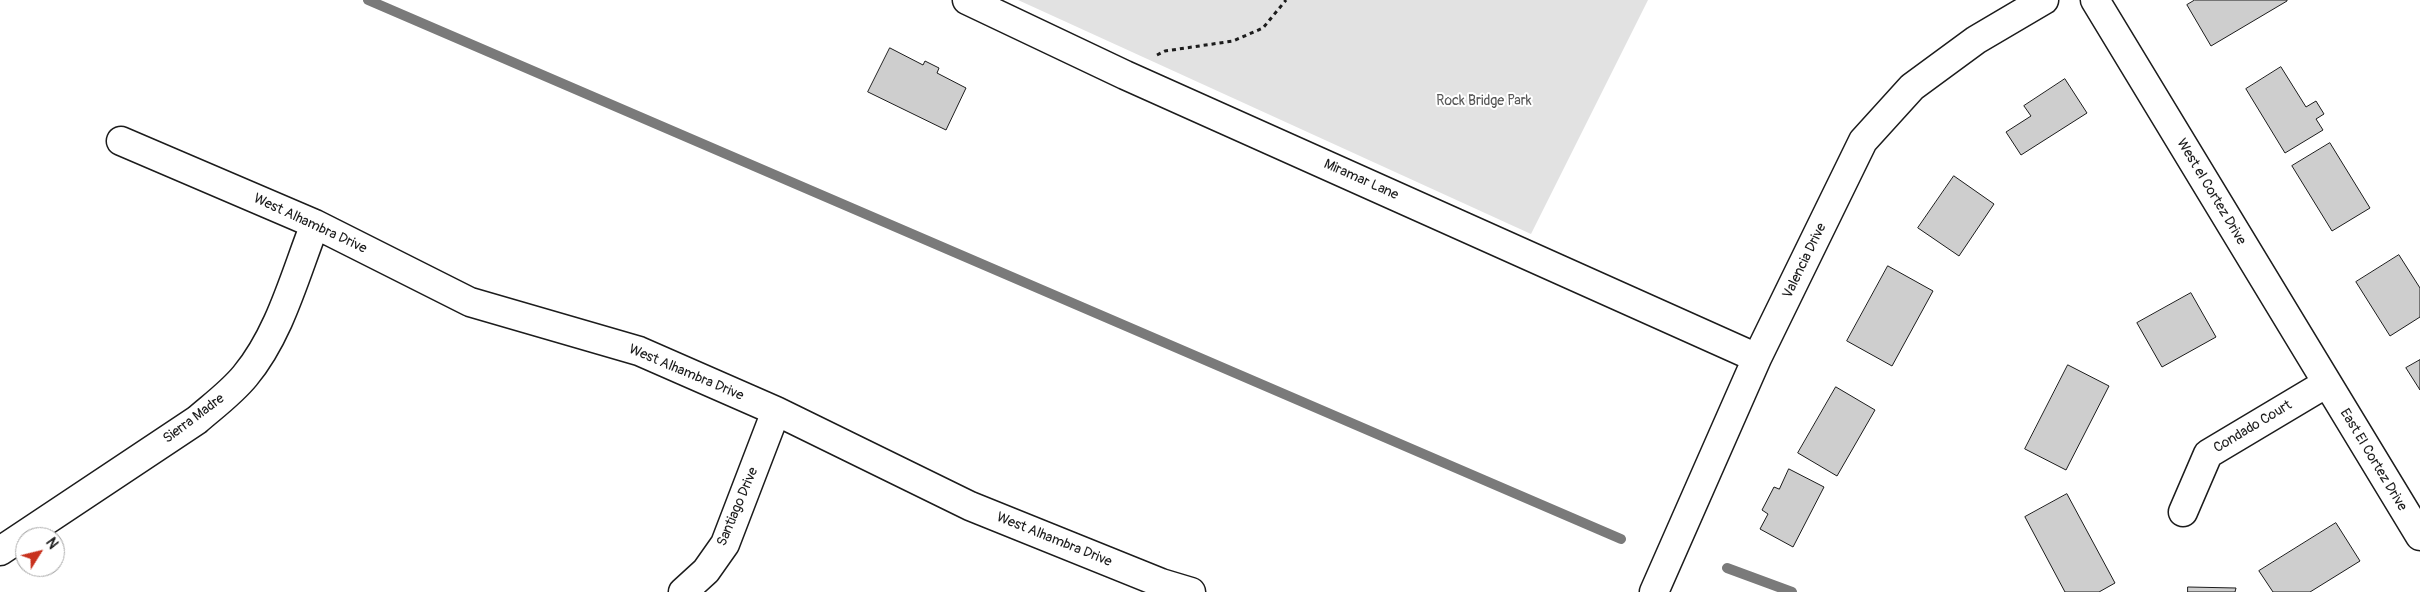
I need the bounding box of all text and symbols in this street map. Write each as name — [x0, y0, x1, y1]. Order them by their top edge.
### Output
park label: Rock Bridge Park — [1436, 93, 1532, 109]
street label: West el Cortez Drive — [2173, 136, 2249, 248]
street label: Miramar Lane — [1321, 156, 1401, 204]
street label: West Alhambra Drive — [251, 190, 369, 258]
street label: Valencia Drive — [1780, 221, 1830, 301]
street label: West Alhambra Drive — [626, 341, 746, 405]
street label: Sierra Madre — [160, 391, 228, 447]
street label: Condado Court — [2211, 397, 2295, 457]
street label: East El Cortez Drive — [2336, 406, 2410, 514]
street label: Santiago Drive — [714, 465, 762, 549]
street label: West Alhambra Drive — [994, 509, 1114, 571]
north arrow — [15, 527, 65, 577]
text: N — [42, 535, 61, 552]

